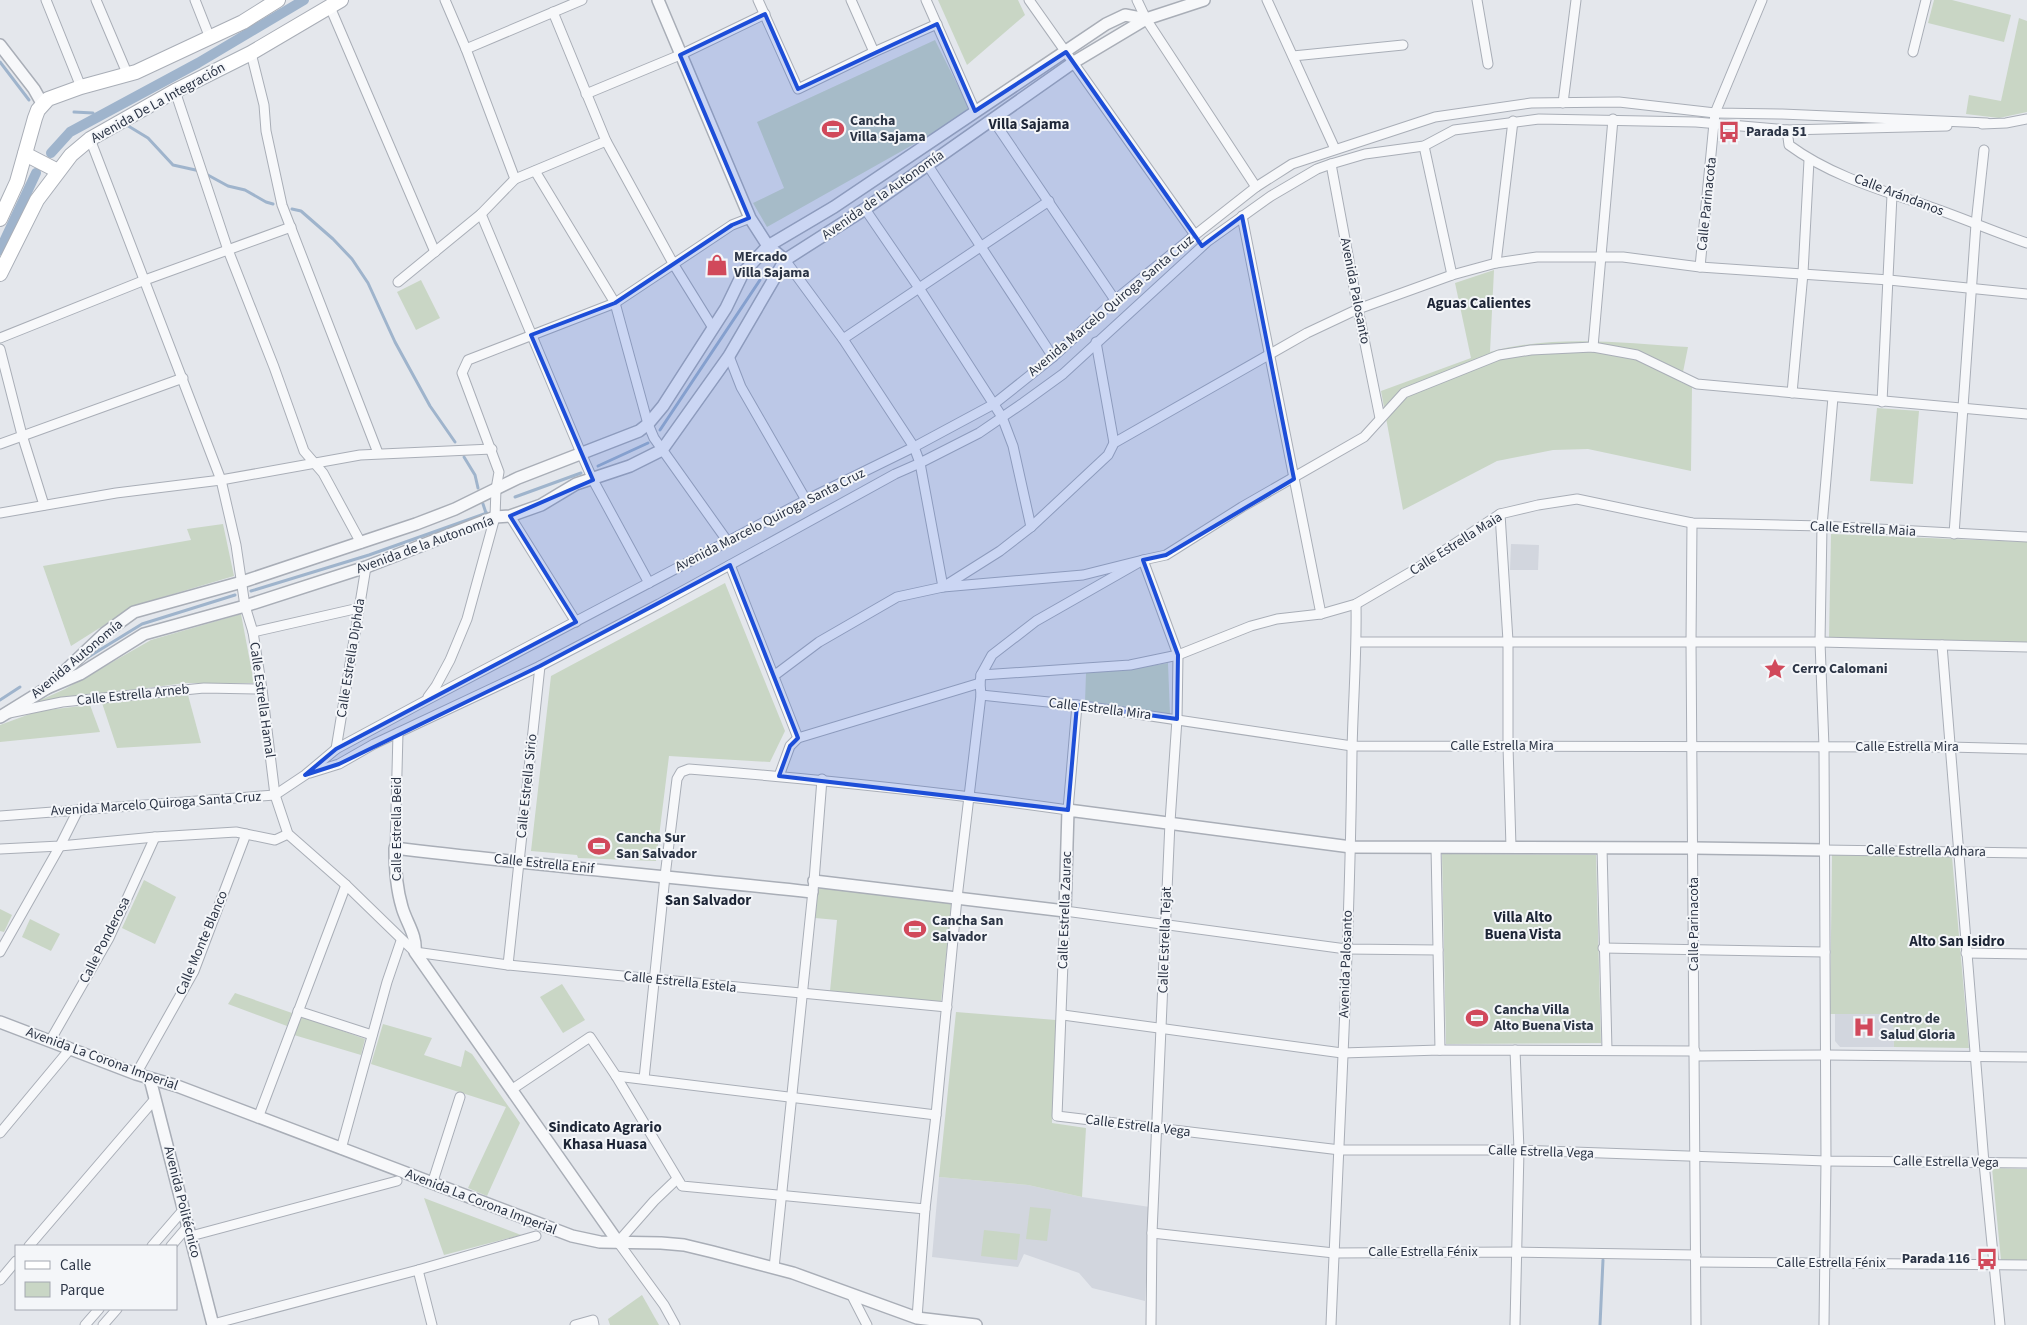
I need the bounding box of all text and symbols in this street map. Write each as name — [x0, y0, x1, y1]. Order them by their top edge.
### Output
street label: Avenida De La Integración — [87, 58, 229, 148]
place label: Cancha Villa Sajama — [849, 111, 926, 147]
district label: Villa Sajama — [987, 114, 1070, 135]
sports icon: Cancha Villa Sajama — [820, 116, 846, 142]
bus stop icon: Parada 51 — [1716, 119, 1742, 145]
place label: Parada 51 — [1746, 122, 1807, 142]
street label: Avenida de la Autonomía — [818, 145, 948, 245]
street label: Calle Parinacota — [1692, 156, 1722, 252]
street label: Calle Arándanos — [1851, 169, 1947, 221]
street label: Avenida Marcelo Quiroga Santa Cruz — [1024, 231, 1198, 381]
street label: Avenida Palosanto — [1335, 236, 1375, 346]
place label: MErcado Villa Sajama — [733, 247, 810, 283]
shop icon: MErcado Villa Sajama — [704, 252, 730, 278]
district label: Aguas Calientes — [1426, 293, 1531, 314]
street label: Avenida Marcelo Quiroga Santa Cruz — [672, 463, 869, 577]
street label: Calle Estrella Maia — [1406, 507, 1506, 581]
street label: Avenida de la Autonomía — [353, 511, 497, 579]
street label: Calle Estrella Maia — [1810, 516, 1916, 542]
street label: Calle Estrella Diphda — [332, 597, 370, 719]
street label: Avenida Autonomía — [27, 615, 127, 703]
street label: Calle Estrella Hamal — [244, 641, 280, 760]
place icon: Cerro Calomani — [1762, 656, 1788, 682]
place label: Cerro Calomani — [1792, 659, 1888, 679]
street label: Calle Estrella Arneb — [76, 679, 191, 711]
street label: Calle Estrella Mira — [1047, 693, 1153, 725]
street label: Calle Estrella Sirio — [512, 733, 542, 839]
street label: Calle Estrella Mira — [1450, 736, 1554, 756]
street label: Calle Estrella Mira — [1855, 737, 1959, 757]
street label: Calle Estrella Beid — [387, 777, 407, 881]
street label: Avenida Marcelo Quiroga Santa Cruz — [50, 787, 262, 821]
place label: Cancha Sur San Salvador — [616, 828, 697, 864]
sports icon: Cancha Sur San Salvador — [586, 833, 612, 859]
street label: Calle Estrella Adhara — [1866, 840, 1986, 862]
street label: Calle Estrella Enif — [493, 849, 596, 879]
street label: Calle Estrella Zaurac — [1053, 850, 1077, 969]
street label: Calle Parinacota — [1684, 877, 1704, 971]
street label: Calle Estrella Tejat — [1153, 886, 1177, 994]
street label: Calle Monte Blanco — [171, 888, 233, 998]
district label: San Salvador — [665, 890, 751, 911]
street label: Calle Ponderosa — [75, 893, 135, 987]
district label: Villa Alto Buena Vista — [1484, 907, 1562, 945]
street label: Avenida Palosanto — [1334, 910, 1358, 1018]
place label: Cancha San Salvador — [932, 911, 1003, 947]
sports icon: Cancha San Salvador — [902, 916, 928, 942]
district label: Alto San Isidro — [1908, 931, 2005, 952]
street label: Calle Estrella Estela — [623, 966, 737, 998]
place label: Cancha Villa Alto Buena Vista — [1493, 1000, 1594, 1036]
sports icon: Cancha Villa Alto Buena Vista — [1464, 1005, 1490, 1031]
place label: Centro de Salud Gloria — [1880, 1009, 1955, 1045]
hospital icon: Centro de Salud Gloria — [1851, 1014, 1877, 1040]
street label: Avenida La Corona Imperial — [23, 1022, 181, 1096]
street label: Calle Estrella Vega — [1084, 1110, 1192, 1142]
district label: Sindicato Agrario Khasa Huasa — [548, 1117, 662, 1155]
street label: Calle Estrella Vega — [1488, 1140, 1594, 1164]
street label: Avenida Politécnico — [158, 1144, 206, 1260]
street label: Calle Estrella Vega — [1893, 1151, 1999, 1173]
street label: Avenida La Corona Imperial — [402, 1164, 560, 1240]
street label: Calle Estrella Fénix — [1368, 1242, 1478, 1262]
legend — [15, 1245, 178, 1310]
bus stop icon: Parada 116 — [1974, 1246, 2000, 1272]
place label: Parada 116 — [1902, 1249, 1970, 1269]
street label: Calle Estrella Fénix — [1776, 1253, 1886, 1273]
text: Calle — [60, 1255, 91, 1276]
text: Parque — [60, 1280, 104, 1301]

